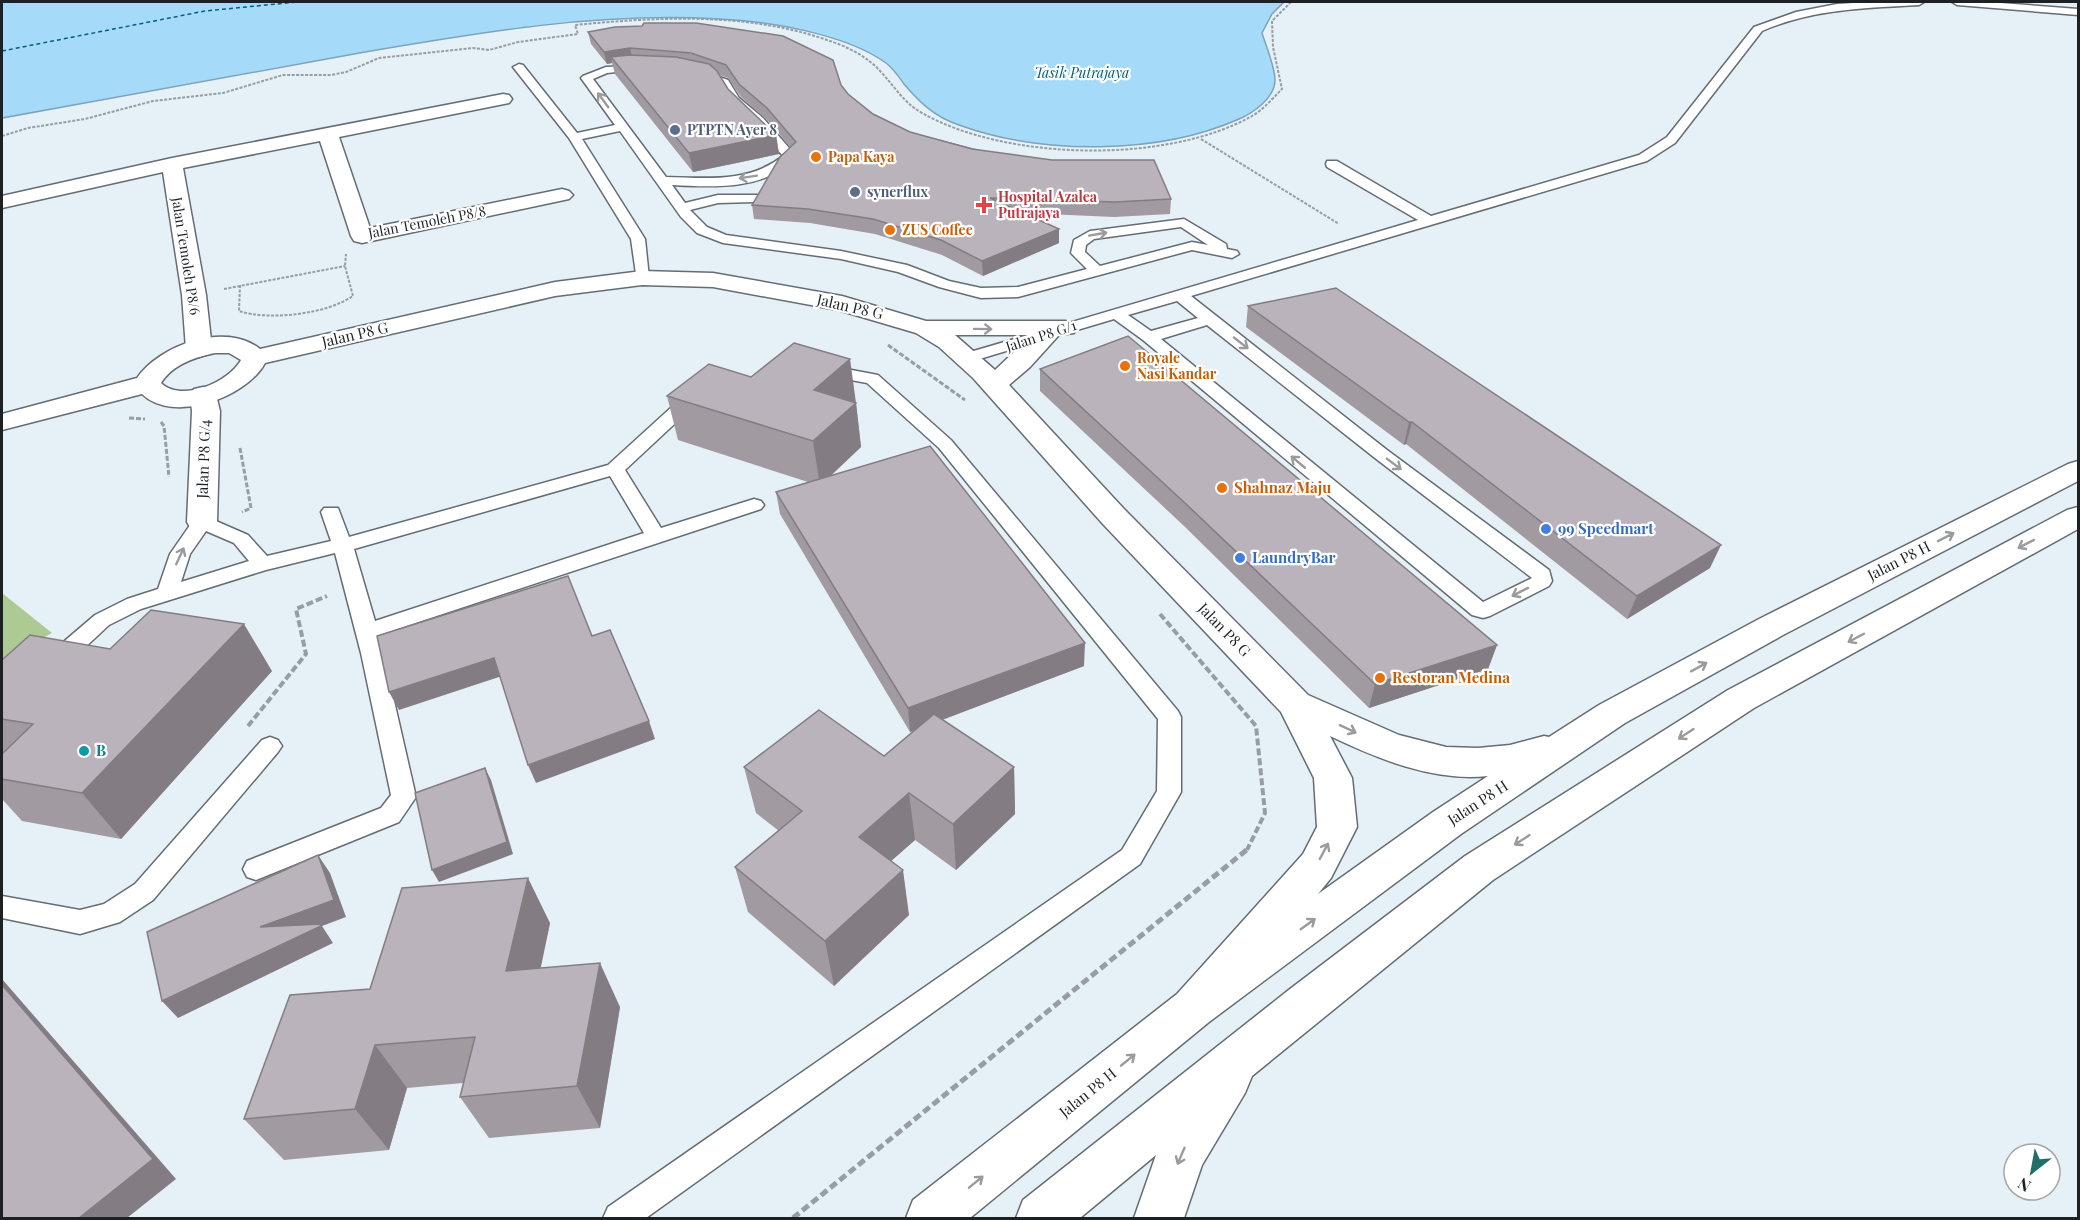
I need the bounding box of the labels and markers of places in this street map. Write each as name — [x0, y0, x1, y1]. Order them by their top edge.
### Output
place label: PTPTN Ayer 8 — [687, 120, 777, 139]
marker: PTPTN Ayer 8 — [668, 123, 682, 137]
place label: Papa Kaya — [828, 147, 895, 166]
marker: Papa Kaya — [809, 150, 823, 164]
place label: synerflux — [867, 182, 929, 201]
marker: synerflux — [848, 185, 862, 199]
place label: Hospital Azalea Putrajaya — [998, 187, 1098, 222]
marker: Hospital Azalea Putrajaya — [975, 196, 993, 214]
place label: ZUS Coffee — [902, 220, 973, 239]
marker: ZUS Coffee — [883, 223, 897, 237]
place label: Royale Nasi Kandar — [1137, 348, 1217, 383]
marker: Royale Nasi Kandar — [1118, 359, 1132, 373]
place label: Shahnaz Maju — [1234, 477, 1331, 497]
marker: Shahnaz Maju — [1215, 481, 1229, 495]
place label: 99 Speedmart — [1558, 518, 1654, 538]
marker: 99 Speedmart — [1539, 522, 1553, 536]
place label: LaundryBar — [1252, 547, 1336, 567]
marker: LaundryBar — [1233, 551, 1247, 565]
place label: Restoran Medina — [1392, 667, 1510, 687]
marker: Restoran Medina — [1373, 671, 1387, 685]
place label: B — [96, 740, 106, 760]
marker: B — [77, 744, 91, 758]

